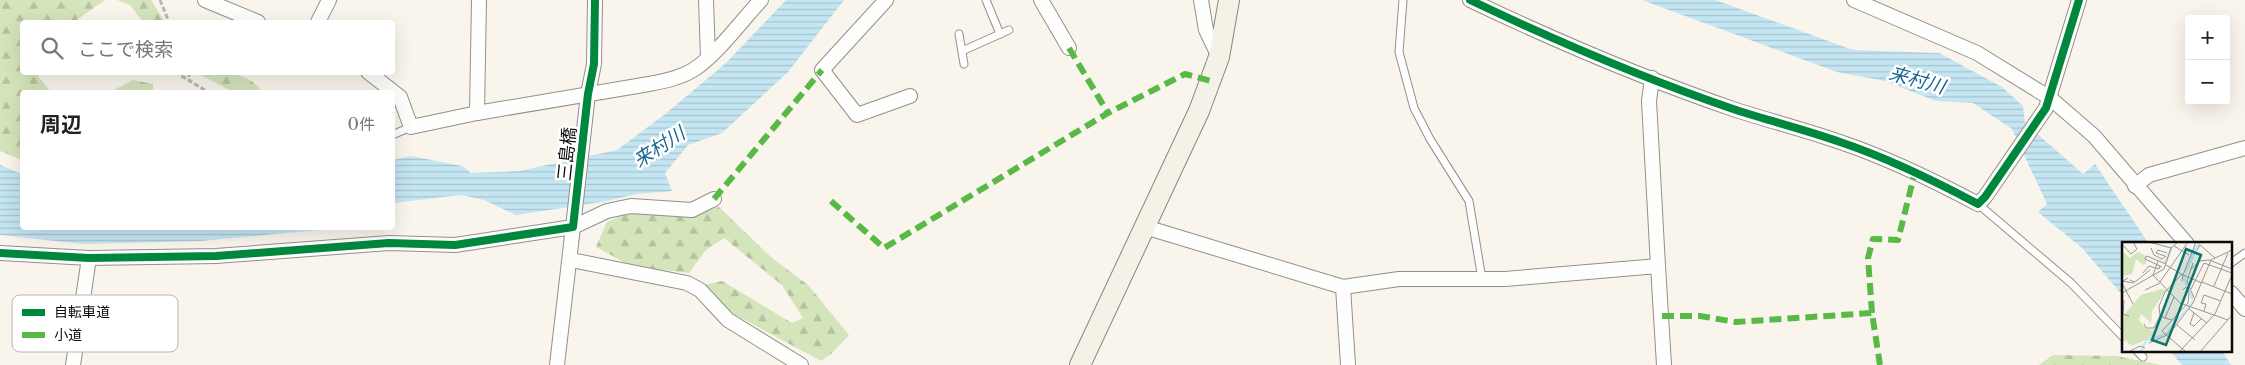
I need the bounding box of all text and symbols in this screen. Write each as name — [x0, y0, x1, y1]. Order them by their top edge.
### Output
map controls — [2185, 15, 2230, 105]
button: + — [2185, 15, 2230, 60]
search box — [20, 20, 395, 75]
icon: search — [38, 34, 66, 62]
text: ここで検索 — [78, 38, 173, 61]
button: − — [2185, 60, 2230, 105]
water label: 来村川 — [1886, 62, 1949, 99]
text: 周辺 — [40, 112, 82, 138]
text: 0件 — [348, 114, 375, 134]
water label: 来村川 — [629, 121, 691, 172]
street label: 三島橋 — [553, 126, 581, 182]
inset map — [2122, 242, 2232, 352]
legend — [12, 295, 178, 352]
text: 自転車道 — [54, 303, 110, 321]
text: 小道 — [54, 326, 82, 344]

